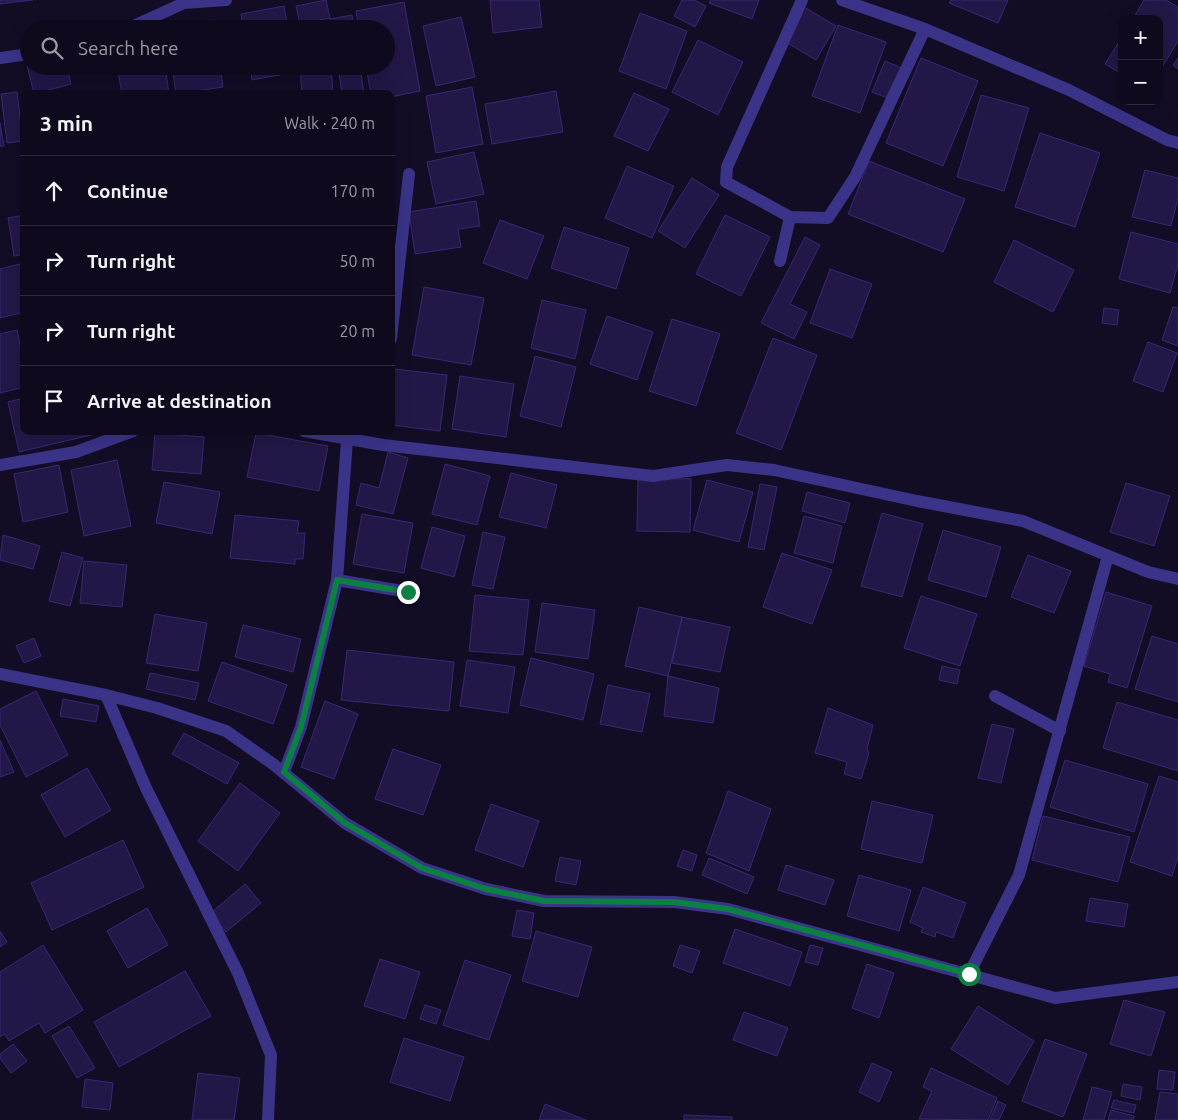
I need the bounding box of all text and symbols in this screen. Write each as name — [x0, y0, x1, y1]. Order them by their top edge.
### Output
map controls — [1118, 15, 1163, 105]
button: + — [1118, 15, 1163, 60]
search box — [20, 20, 395, 75]
icon: search — [38, 34, 66, 62]
text: Search here — [78, 37, 178, 59]
button: − — [1118, 60, 1163, 105]
text: 3 min — [40, 111, 93, 135]
text: Walk · 240 m — [284, 114, 375, 132]
icon: ahead — [40, 177, 68, 205]
text: Continue — [87, 180, 168, 202]
text: 170 m — [330, 182, 375, 200]
icon: right — [40, 247, 68, 275]
text: Turn right — [87, 250, 175, 272]
text: 50 m — [339, 252, 375, 270]
icon: right — [40, 317, 68, 345]
text: Turn right — [87, 320, 175, 342]
text: 20 m — [339, 322, 375, 340]
icon: arrive — [40, 387, 68, 415]
text: Arrive at destination — [87, 390, 272, 412]
route end — [397, 581, 420, 604]
route start — [958, 963, 981, 986]

